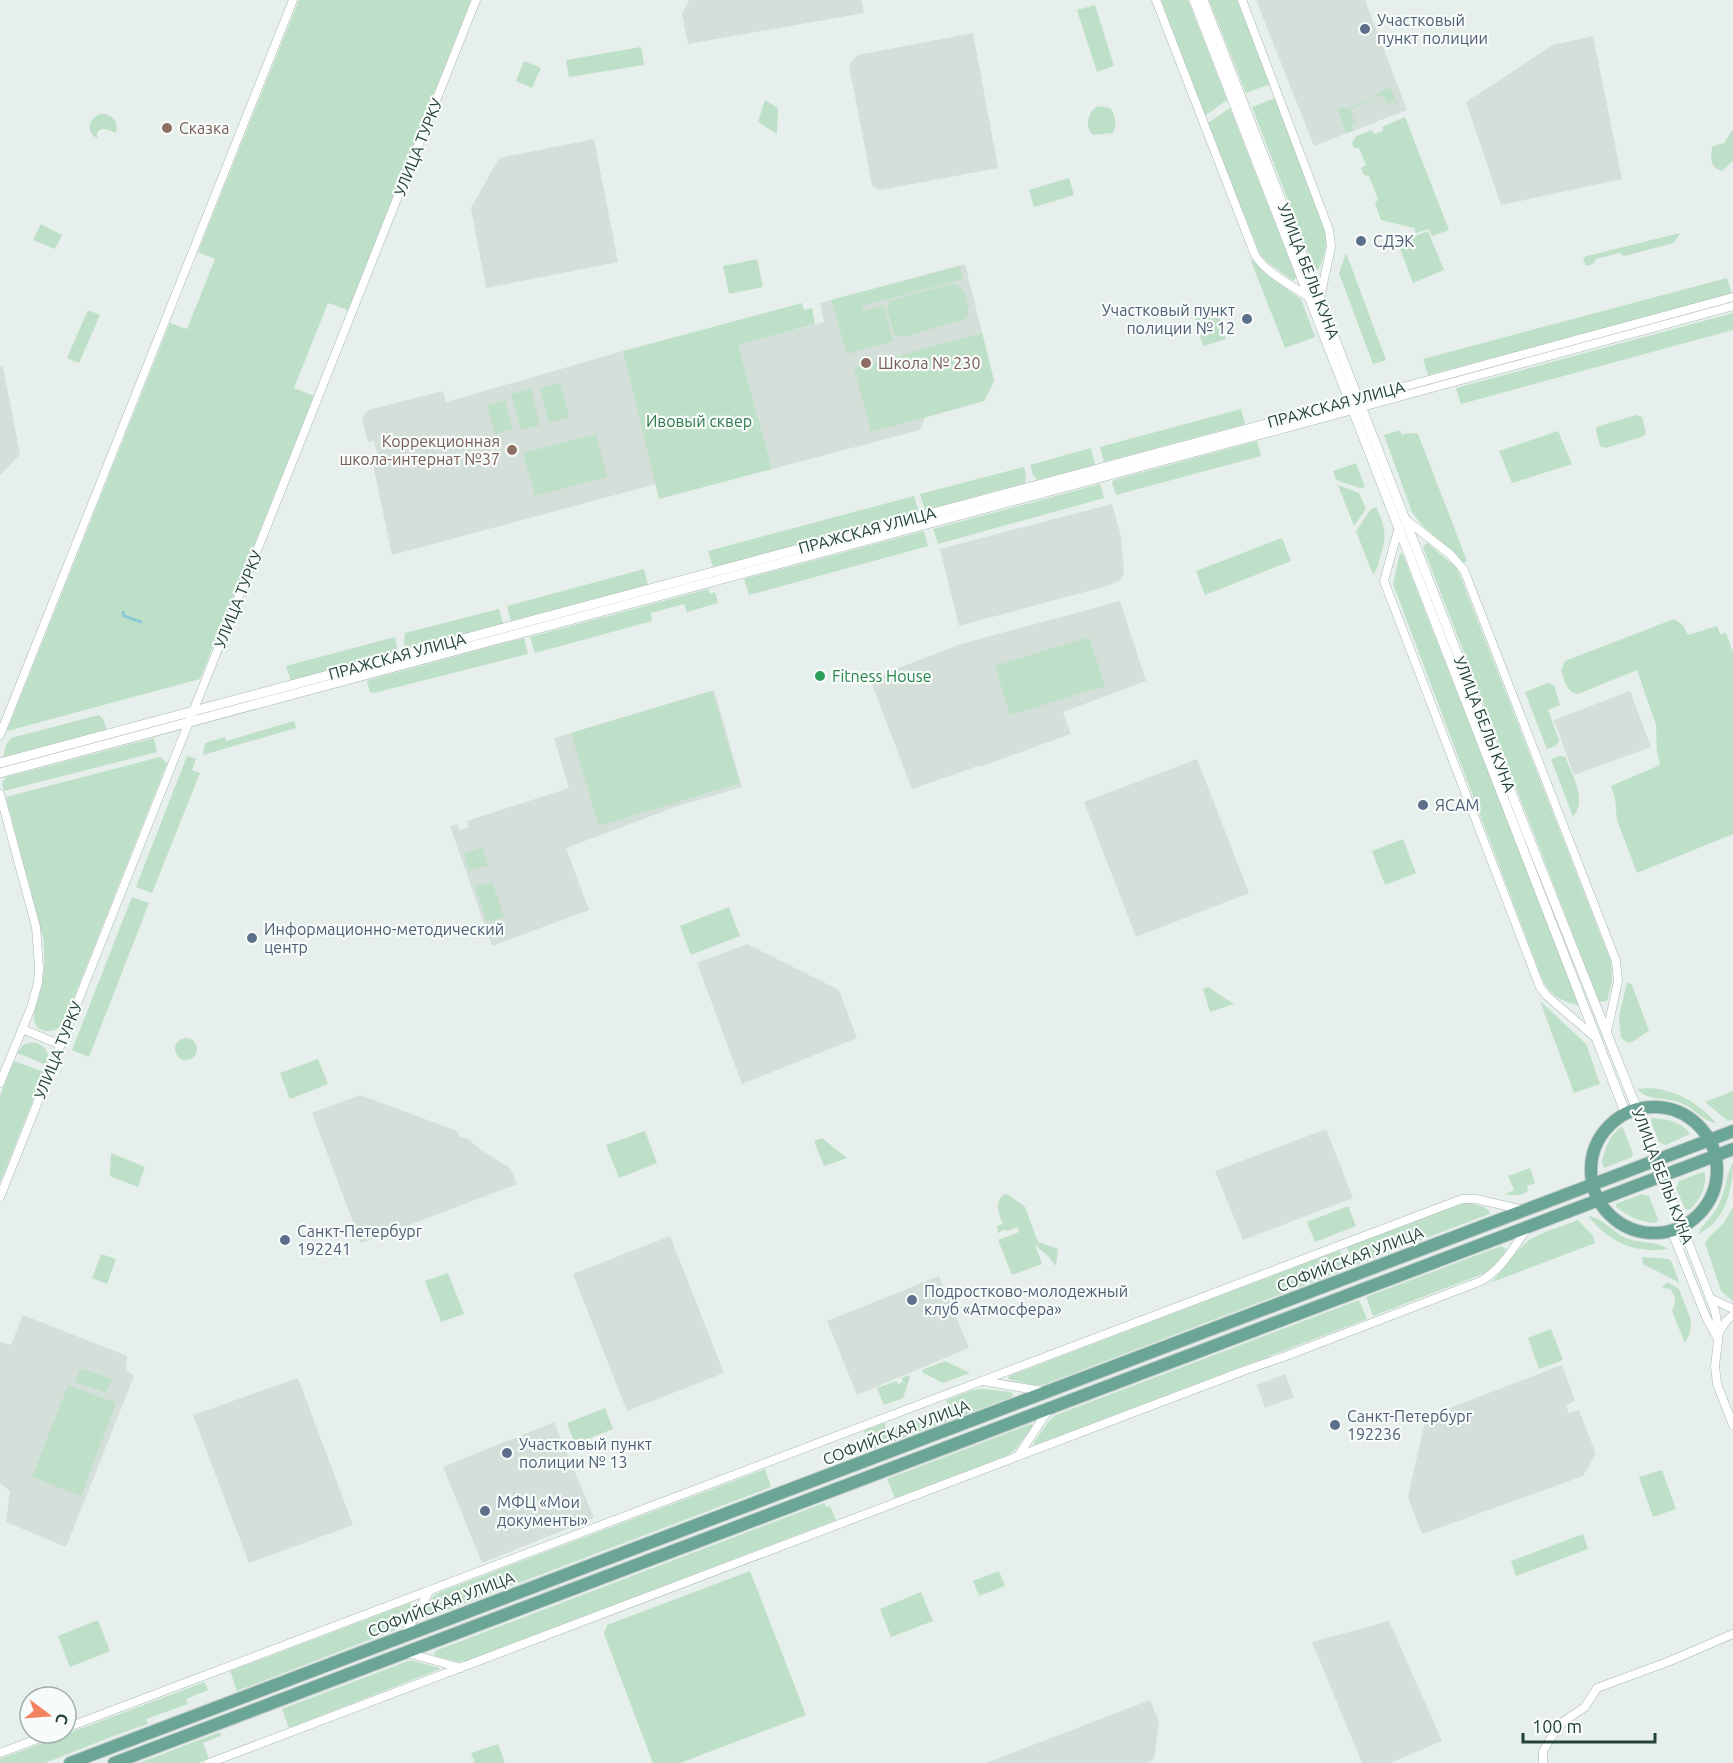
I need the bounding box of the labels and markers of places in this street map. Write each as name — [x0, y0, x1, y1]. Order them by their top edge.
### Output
place label: Участковый пункт полиции — [1377, 11, 1488, 47]
marker: Участковый пункт полиции — [1358, 22, 1372, 36]
place label: Сказка — [179, 119, 229, 137]
marker: Сказка — [160, 121, 174, 135]
place label: СДЭК — [1373, 232, 1414, 250]
marker: СДЭК — [1354, 234, 1368, 248]
place label: Участковый пункт полиции № 12 — [1102, 301, 1235, 337]
marker: Участковый пункт полиции № 12 — [1240, 312, 1254, 326]
place label: Школа № 230 — [878, 354, 980, 372]
marker: Школа № 230 — [859, 356, 873, 370]
place label: Коррекционная школа-интернат №37 — [339, 432, 500, 468]
marker: Коррекционная школа-интернат №37 — [505, 443, 519, 457]
place label: Fitness House — [832, 667, 932, 685]
marker: Fitness House — [813, 669, 827, 683]
place label: ЯСАМ — [1435, 796, 1479, 814]
marker: ЯСАМ — [1416, 798, 1430, 812]
place label: Информационно-методический центр — [264, 920, 504, 956]
marker: Информационно-методический центр — [245, 931, 259, 945]
place label: Санкт-Петербург 192241 — [297, 1222, 423, 1258]
marker: Санкт-Петербург 192241 — [278, 1233, 292, 1247]
place label: Подростково-молодежный клуб «Атмосфера» — [924, 1282, 1128, 1318]
marker: Подростково-молодежный клуб «Атмосфера» — [905, 1293, 919, 1307]
place label: Санкт-Петербург 192236 — [1347, 1407, 1473, 1443]
marker: Санкт-Петербург 192236 — [1328, 1418, 1342, 1432]
place label: Участковый пункт полиции № 13 — [519, 1435, 652, 1471]
marker: Участковый пункт полиции № 13 — [500, 1446, 514, 1460]
place label: МФЦ «Мои документы» — [497, 1493, 588, 1529]
marker: МФЦ «Мои документы» — [478, 1504, 492, 1518]

